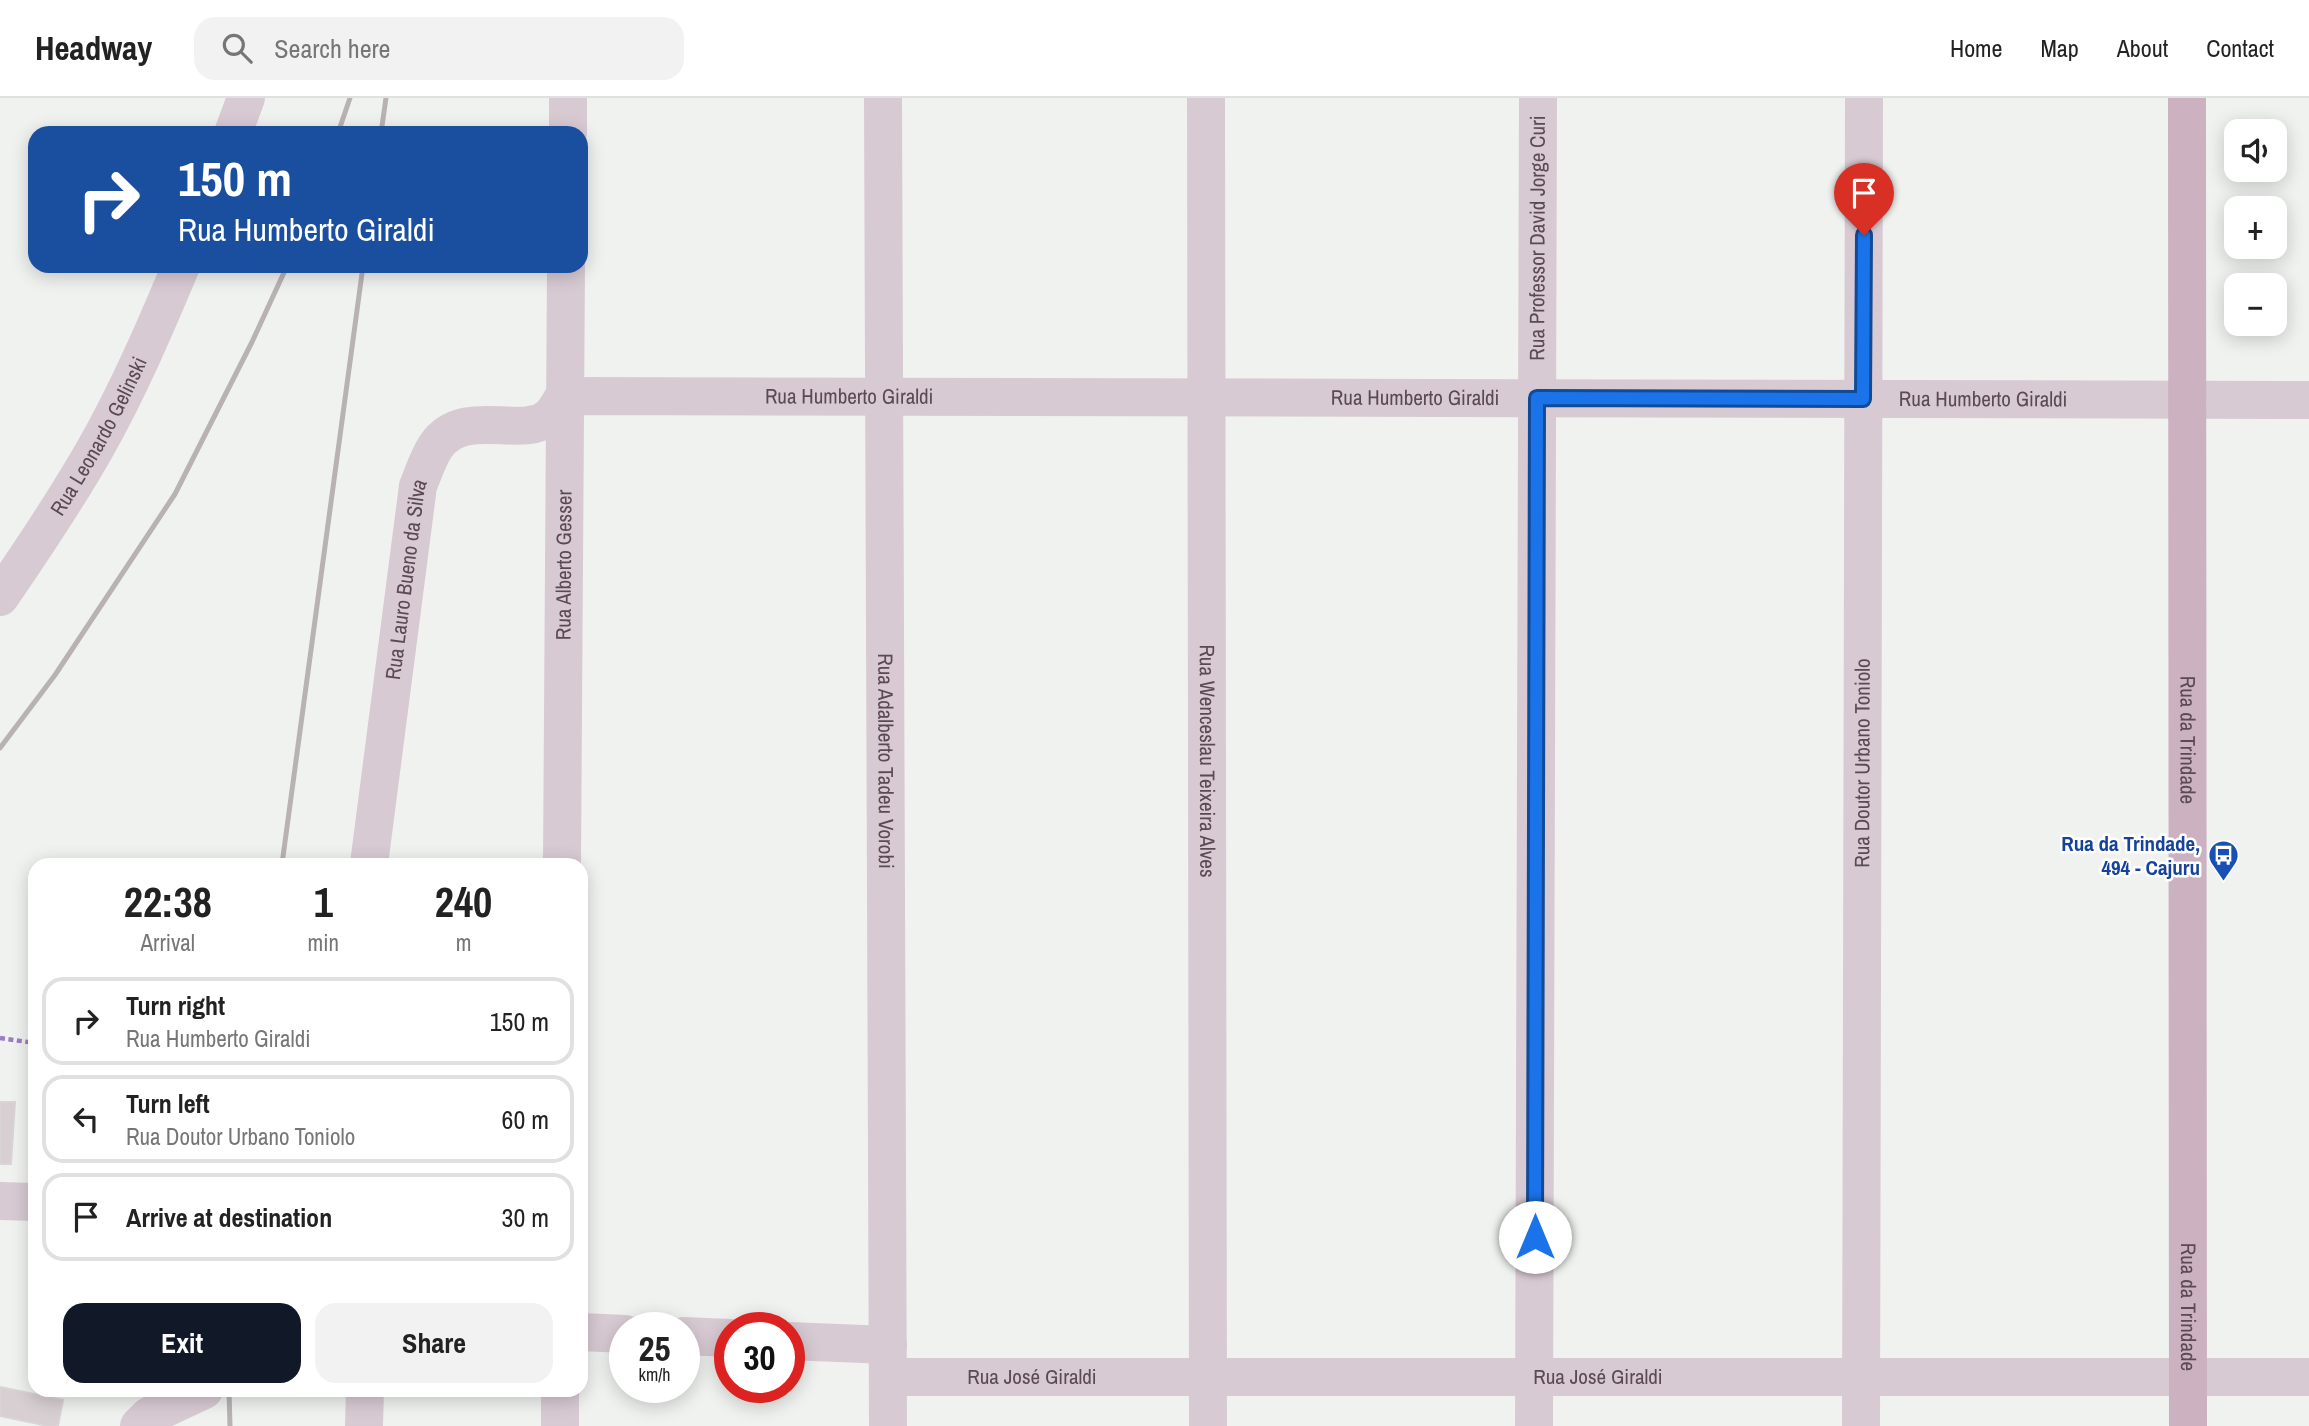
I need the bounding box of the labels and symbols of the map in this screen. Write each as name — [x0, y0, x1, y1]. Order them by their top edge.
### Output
street label: Rua Professor David Jorge Curi — [1522, 115, 1552, 361]
pin — [1834, 163, 1894, 235]
street label: Rua Leonardo Gelinski — [43, 352, 154, 521]
street label: Rua Humberto Giraldi — [765, 381, 933, 411]
street label: Rua Humberto Giraldi — [1331, 383, 1499, 412]
street label: Rua Humberto Giraldi — [1899, 384, 2067, 413]
street label: Rua Lauro Bueno da Silva — [378, 474, 434, 681]
street label: Rua Alberto Gesser — [548, 489, 579, 640]
street label: Rua Wenceslau Teixeira Alves — [1193, 644, 1222, 878]
street label: Rua Adalberto Tadeu Vorobi — [871, 653, 901, 869]
street label: Rua Doutor Urbano Toniolo — [1847, 658, 1877, 868]
street label: Rua da Trindade — [2173, 676, 2203, 804]
place label: Rua da Trindade, 494 - Cajuru — [2061, 829, 2200, 882]
bus stop icon: Rua da Trindade, 494 - Cajuru — [2206, 839, 2240, 883]
position arrow — [1498, 1200, 1572, 1274]
street label: Rua da Trindade — [2174, 1243, 2203, 1371]
speed limit sign: 30 — [714, 1312, 805, 1403]
street label: Rua José Giraldi — [967, 1362, 1097, 1391]
street label: Rua José Giraldi — [1533, 1362, 1663, 1391]

